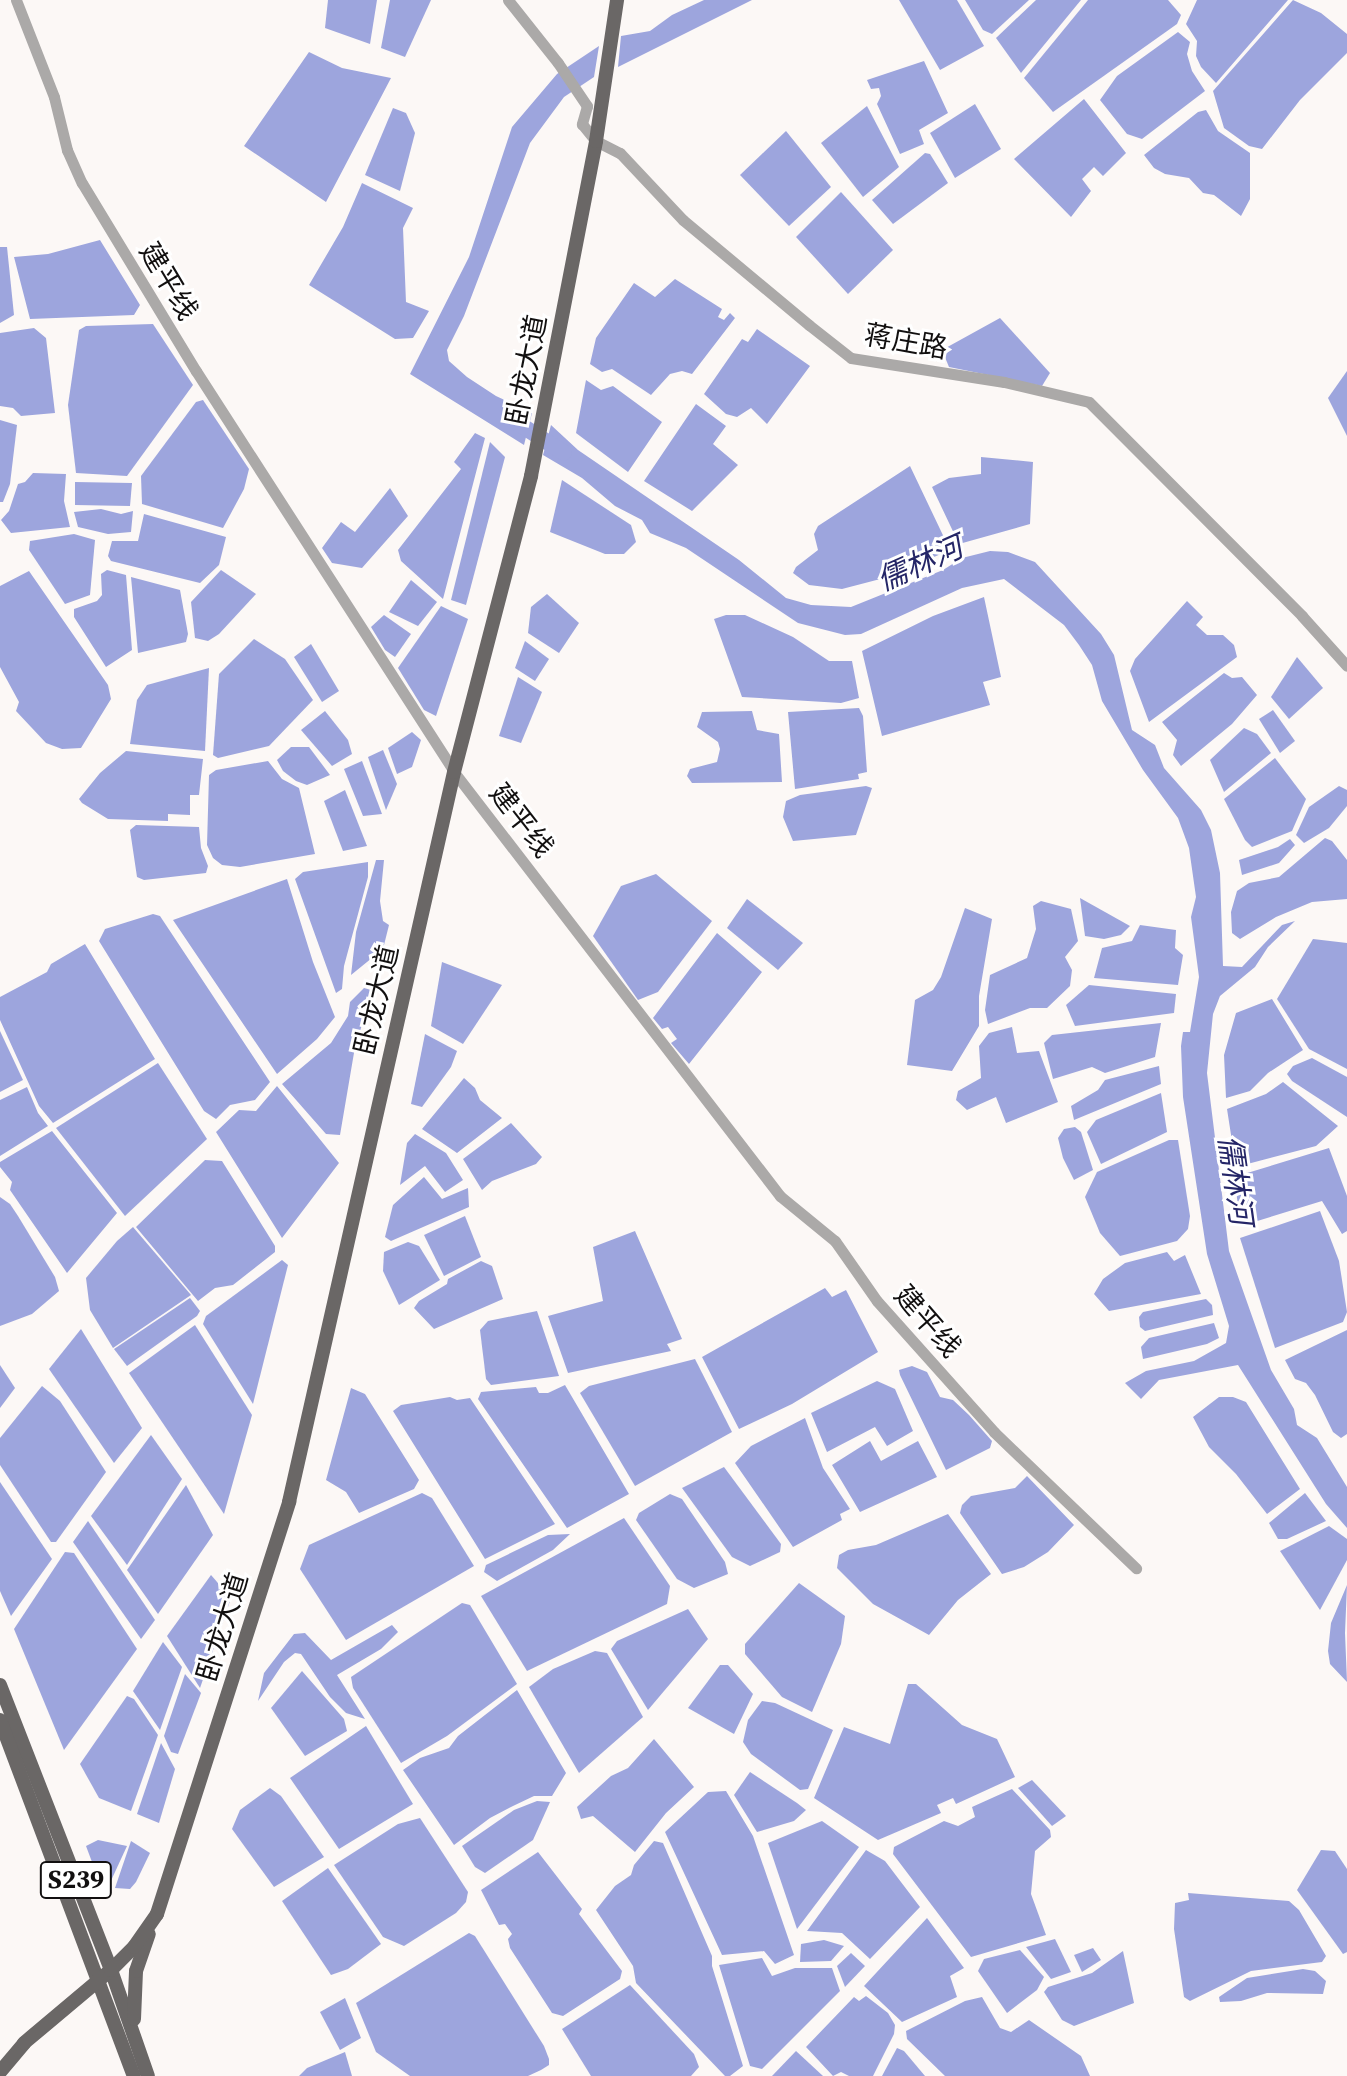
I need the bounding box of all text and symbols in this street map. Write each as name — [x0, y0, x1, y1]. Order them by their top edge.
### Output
street label: 建平线 — [133, 236, 205, 326]
street label: 卧龙大道 — [499, 312, 553, 428]
street label: 蒋庄路 — [862, 317, 950, 365]
water label: 儒林河 — [872, 529, 968, 599]
street label: 建平线 — [483, 777, 561, 863]
street label: 卧龙大道 — [347, 942, 405, 1058]
water label: 儒林河 — [1211, 1133, 1259, 1227]
street label: 建平线 — [888, 1278, 968, 1364]
street label: 卧龙大道 — [190, 1569, 254, 1685]
road number: S239 — [38, 1858, 114, 1902]

